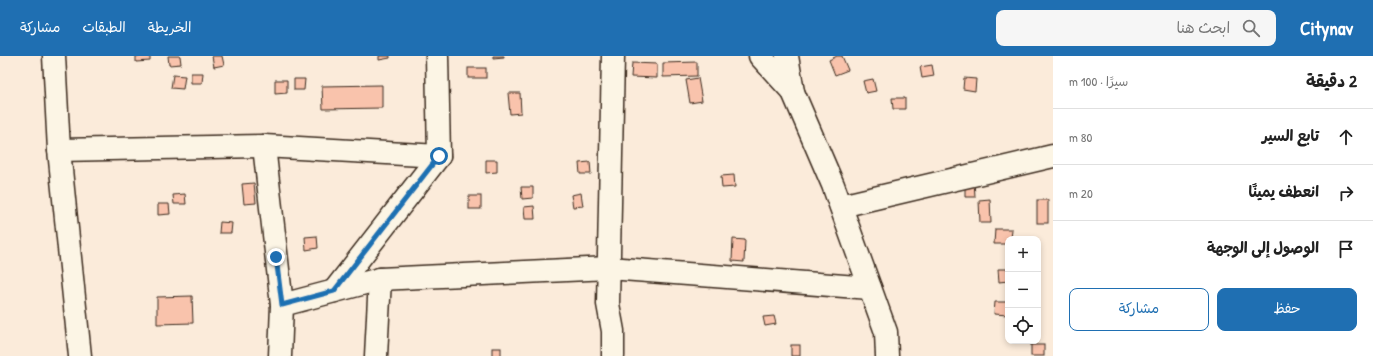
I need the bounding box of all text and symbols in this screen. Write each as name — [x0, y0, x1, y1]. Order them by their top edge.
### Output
search box — [996, 10, 1276, 46]
text: Citynav — [1300, 15, 1353, 41]
text: مشاركة — [20, 17, 60, 36]
text: الطبقات — [82, 17, 126, 36]
text: الخريطة — [148, 17, 191, 36]
text: ابحث هنا — [1177, 17, 1230, 38]
icon: search — [1240, 17, 1262, 39]
text: 2 دقيقة — [1306, 69, 1357, 92]
text: سيرًا · 100 m — [1069, 72, 1128, 90]
text: تابع السير — [1262, 125, 1319, 146]
icon: ahead — [1335, 126, 1357, 148]
text: 80 m — [1069, 128, 1092, 146]
route start — [430, 147, 448, 165]
text: انعطف يمينًا — [1249, 181, 1319, 202]
icon: right — [1335, 182, 1357, 204]
text: 20 m — [1069, 184, 1093, 202]
map controls — [1005, 236, 1041, 344]
button: + — [1005, 236, 1041, 272]
text: الوصول إلى الوجهة — [1207, 237, 1319, 258]
icon: arrive — [1335, 238, 1357, 260]
route end — [267, 248, 285, 266]
button: − — [1005, 272, 1041, 308]
button: مشاركة — [1069, 288, 1209, 331]
button: حفظ — [1217, 288, 1357, 331]
button: locate — [1005, 308, 1041, 344]

